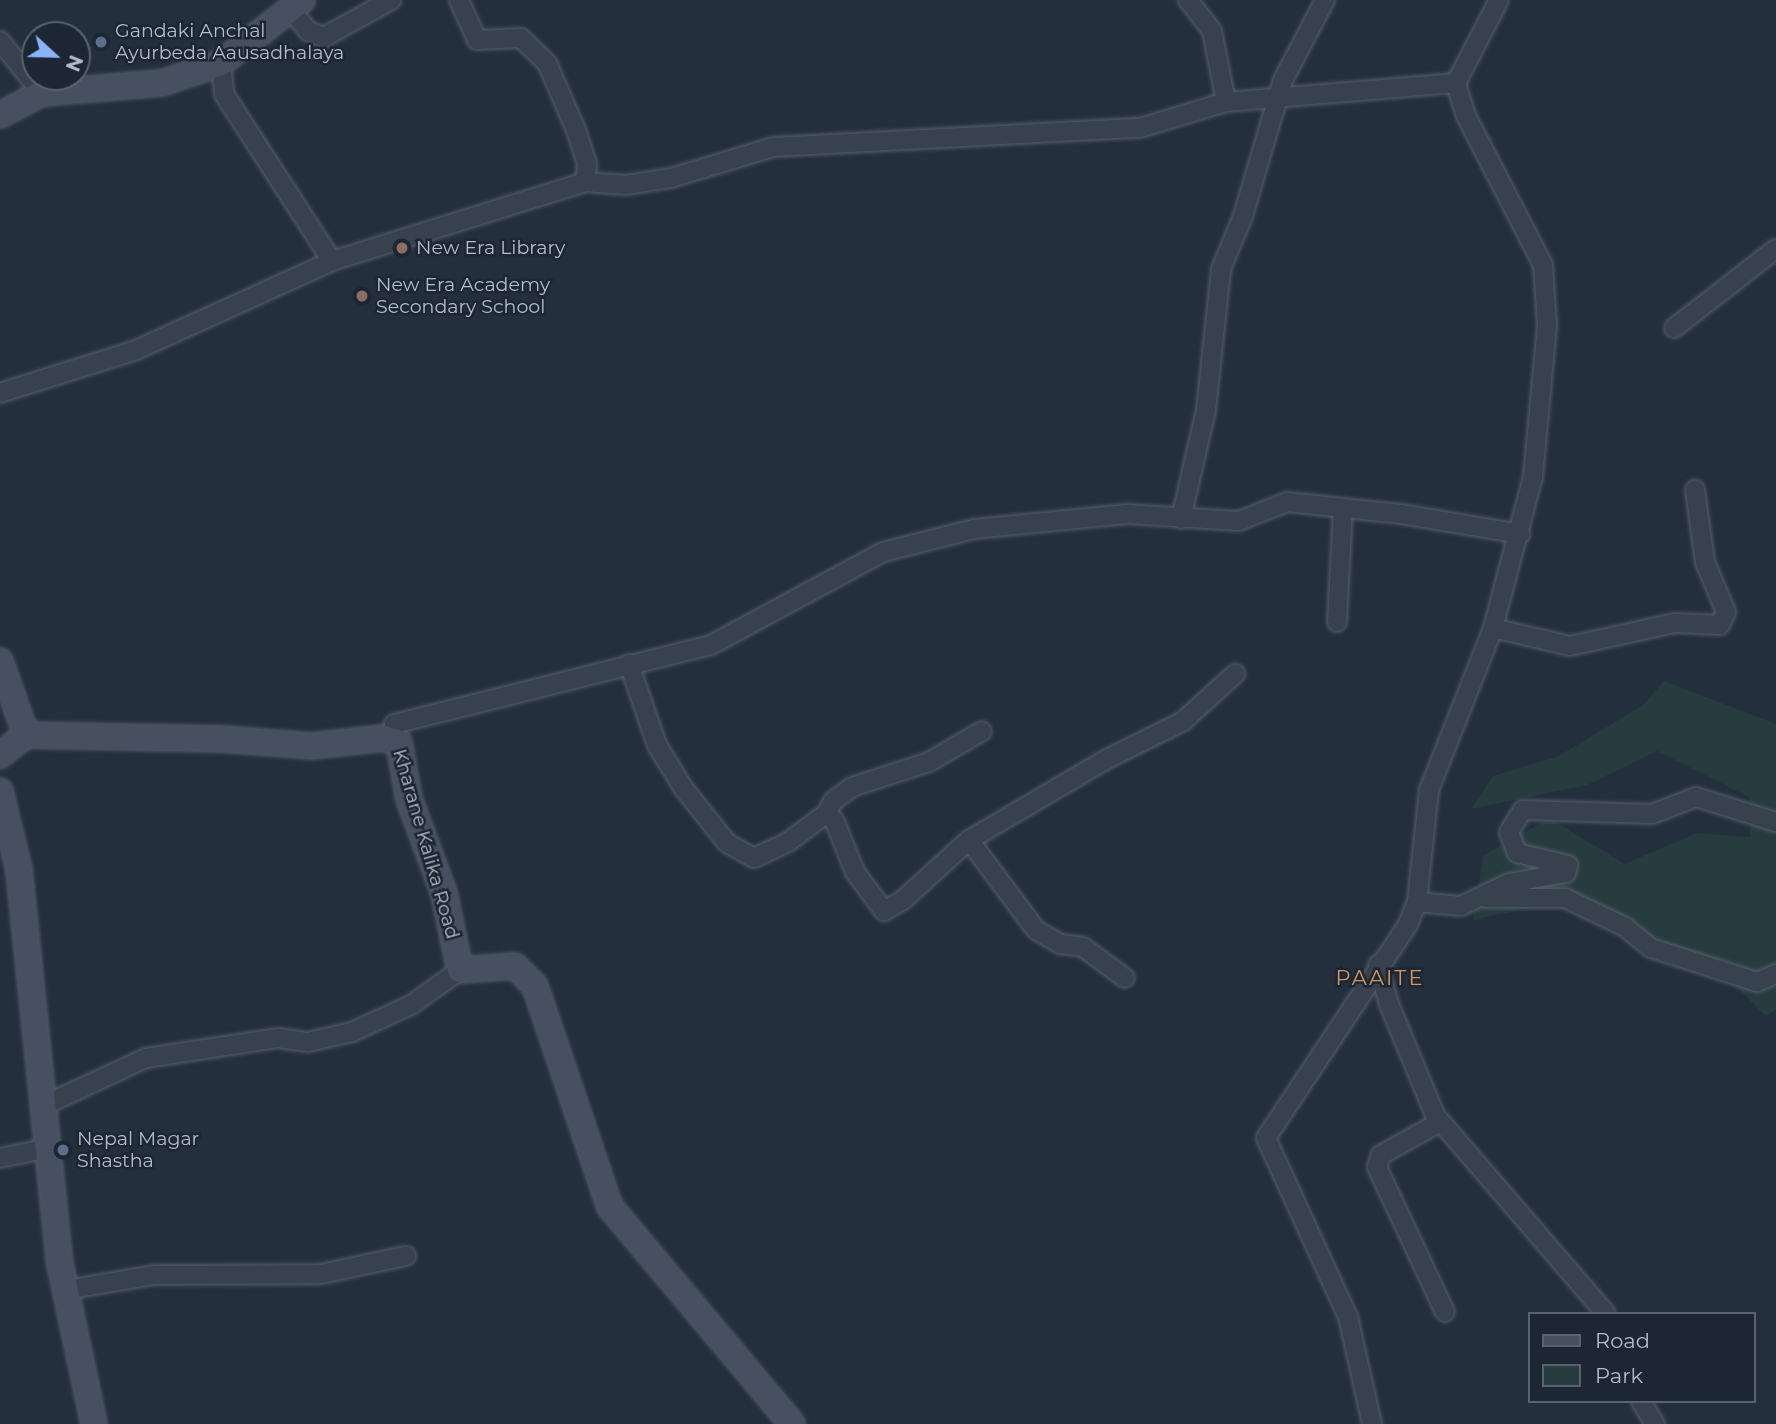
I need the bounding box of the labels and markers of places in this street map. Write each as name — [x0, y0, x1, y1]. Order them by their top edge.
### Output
place label: Gandaki Anchal Ayurbeda Aausadhalaya — [115, 20, 344, 64]
marker: Gandaki Anchal Ayurbeda Aausadhalaya — [93, 34, 109, 50]
place label: New Era Library — [416, 237, 565, 259]
marker: New Era Library — [394, 240, 410, 256]
place label: New Era Academy Secondary School — [376, 274, 550, 318]
marker: New Era Academy Secondary School — [354, 288, 370, 304]
place label: Nepal Magar Shastha — [77, 1128, 199, 1172]
marker: Nepal Magar Shastha — [55, 1142, 71, 1158]

